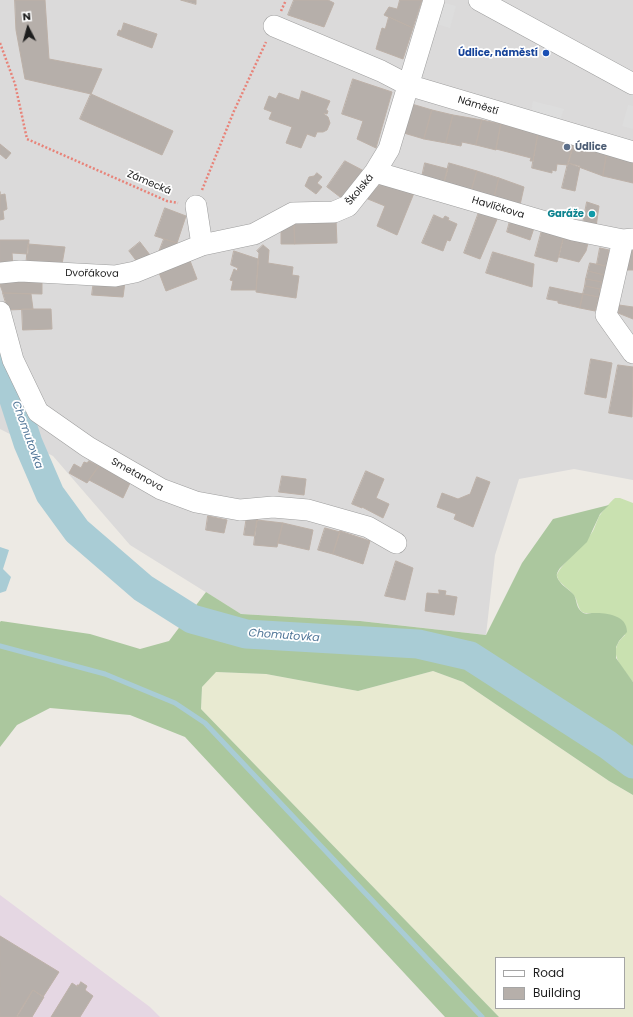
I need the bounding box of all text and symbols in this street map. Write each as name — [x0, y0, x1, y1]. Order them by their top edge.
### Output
north arrow — [8, 8, 48, 48]
text: N — [22, 8, 32, 24]
place label: Údlice, náměstí — [458, 47, 538, 59]
marker: Údlice, náměstí — [541, 48, 551, 58]
street label: Náměstí — [456, 94, 500, 118]
place label: Údlice — [575, 141, 607, 153]
marker: Údlice — [562, 142, 572, 152]
street label: Zámecká — [125, 168, 173, 198]
street label: Školská — [344, 172, 376, 208]
street label: Havlíčkova — [470, 194, 526, 222]
place label: Garáže — [547, 208, 584, 220]
marker: Garáže — [587, 209, 597, 219]
street label: Dvořákova — [65, 268, 119, 280]
water label: Chomutovka — [9, 399, 45, 471]
street label: Smetanova — [109, 456, 165, 494]
water label: Chomutovka — [248, 627, 320, 645]
legend — [495, 957, 625, 1009]
text: Road — [533, 964, 564, 981]
text: Building — [533, 984, 581, 1001]

